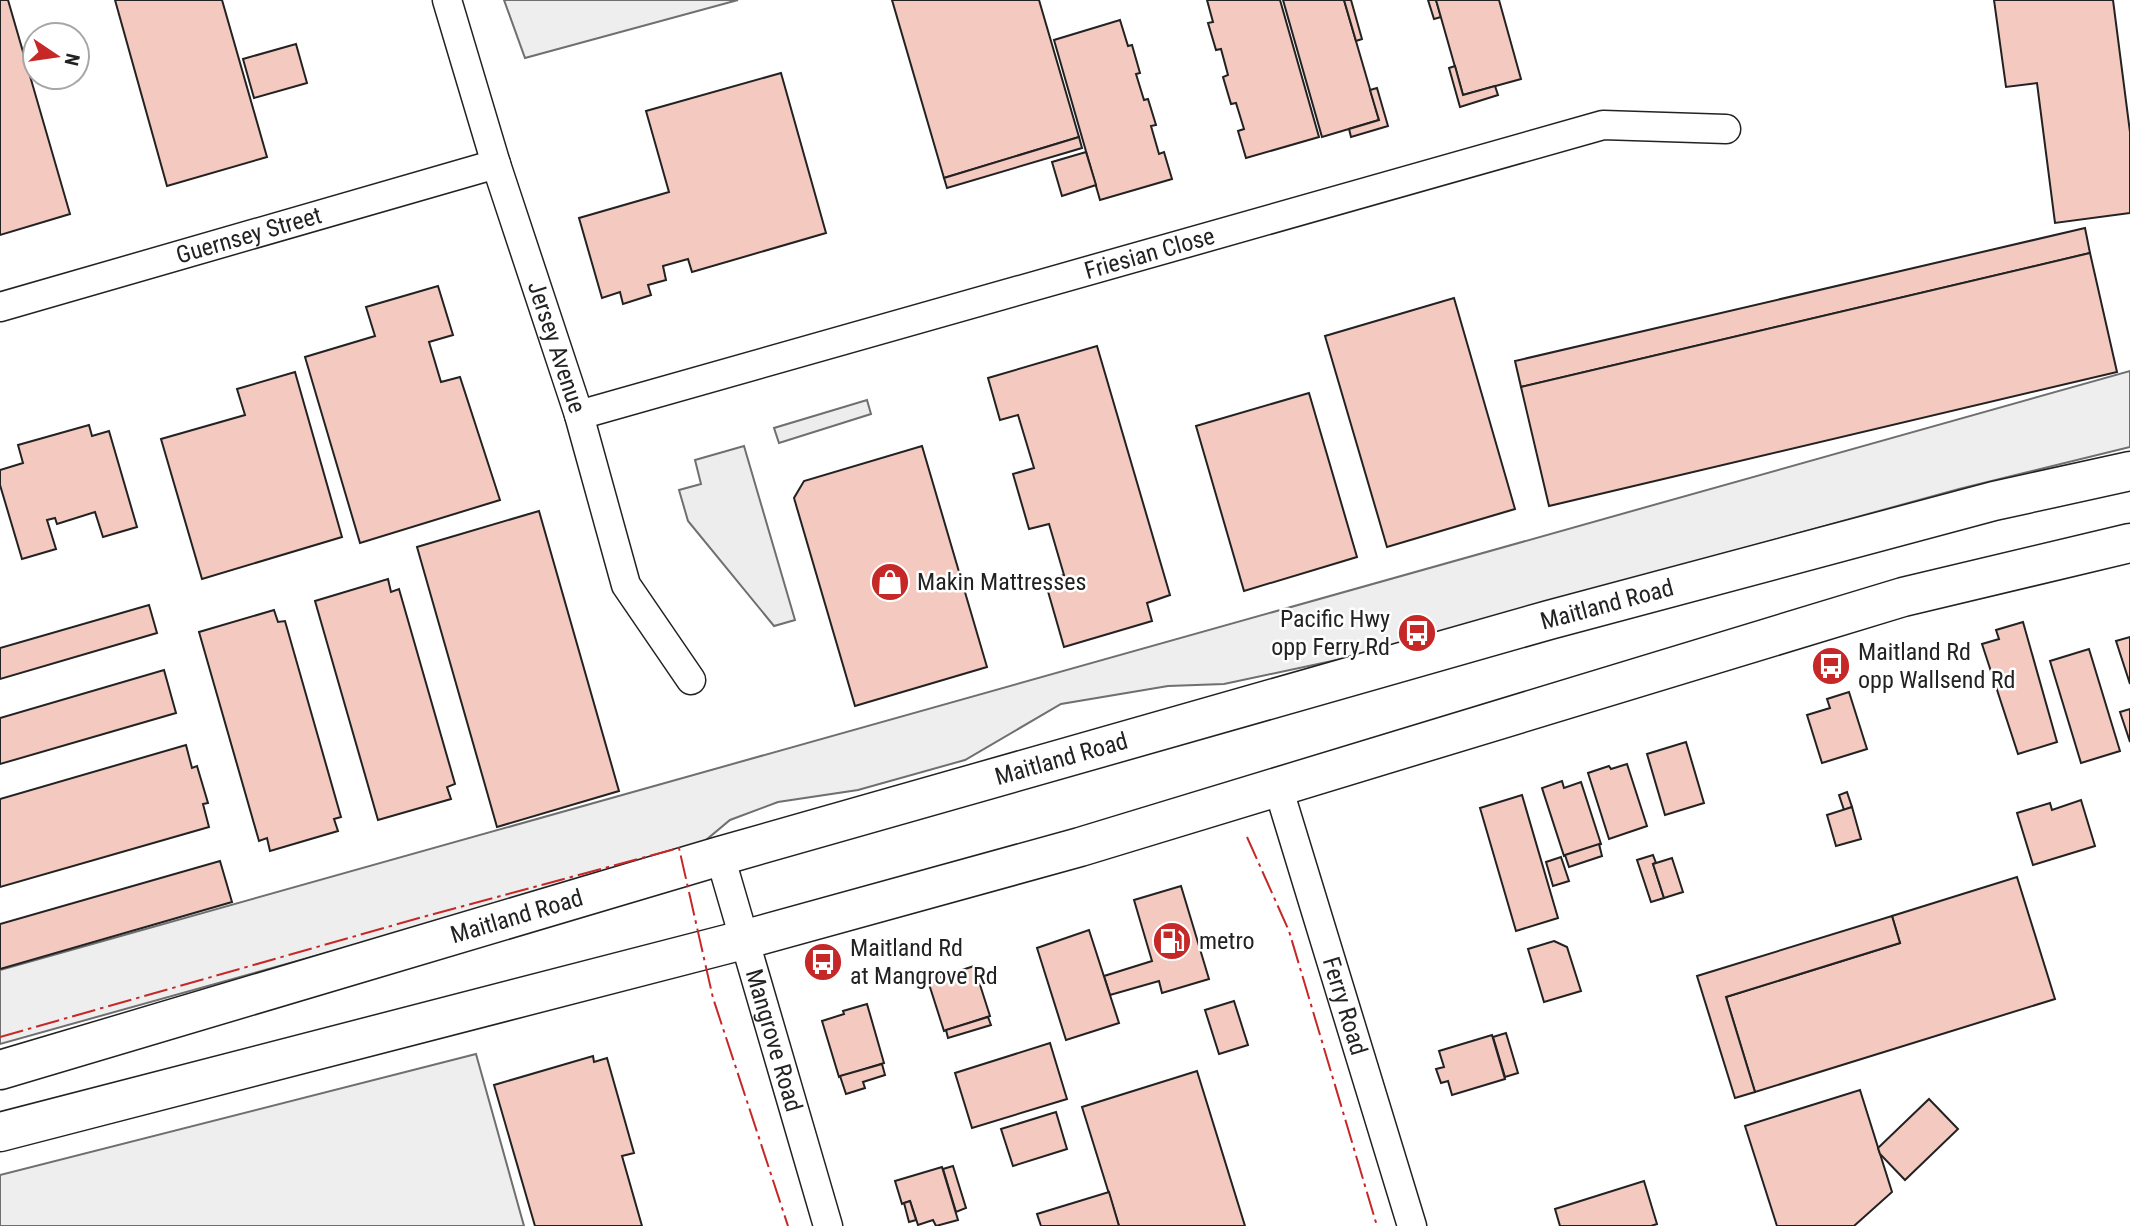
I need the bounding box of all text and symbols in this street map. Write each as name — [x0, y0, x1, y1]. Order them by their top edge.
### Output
north arrow — [21, 21, 91, 91]
text: N — [60, 51, 85, 68]
street label: Guernsey Street — [173, 201, 325, 269]
street label: Friesian Close — [1081, 222, 1218, 285]
street label: Jersey Avenue — [522, 278, 591, 416]
shop icon: Makin Mattresses — [869, 561, 911, 603]
place label: Makin Mattresses — [917, 568, 1086, 596]
street label: Maitland Road — [1537, 573, 1676, 636]
place label: Pacific Hwy opp Ferry Rd — [1271, 605, 1390, 661]
bus stop icon: Pacific Hwy opp Ferry Rd — [1396, 612, 1438, 654]
place label: Maitland Rd opp Wallsend Rd — [1858, 638, 2016, 694]
bus stop icon: Maitland Rd opp Wallsend Rd — [1810, 645, 1852, 687]
street label: Maitland Road — [992, 727, 1131, 791]
street label: Maitland Road — [447, 884, 586, 949]
fuel station icon: metro — [1151, 920, 1193, 962]
place label: metro — [1199, 927, 1255, 955]
place label: Maitland Rd at Mangrove Rd — [850, 934, 998, 990]
bus stop icon: Maitland Rd at Mangrove Rd — [802, 941, 844, 983]
street label: Ferry Road — [1317, 954, 1373, 1058]
street label: Mangrove Road — [740, 966, 808, 1115]

